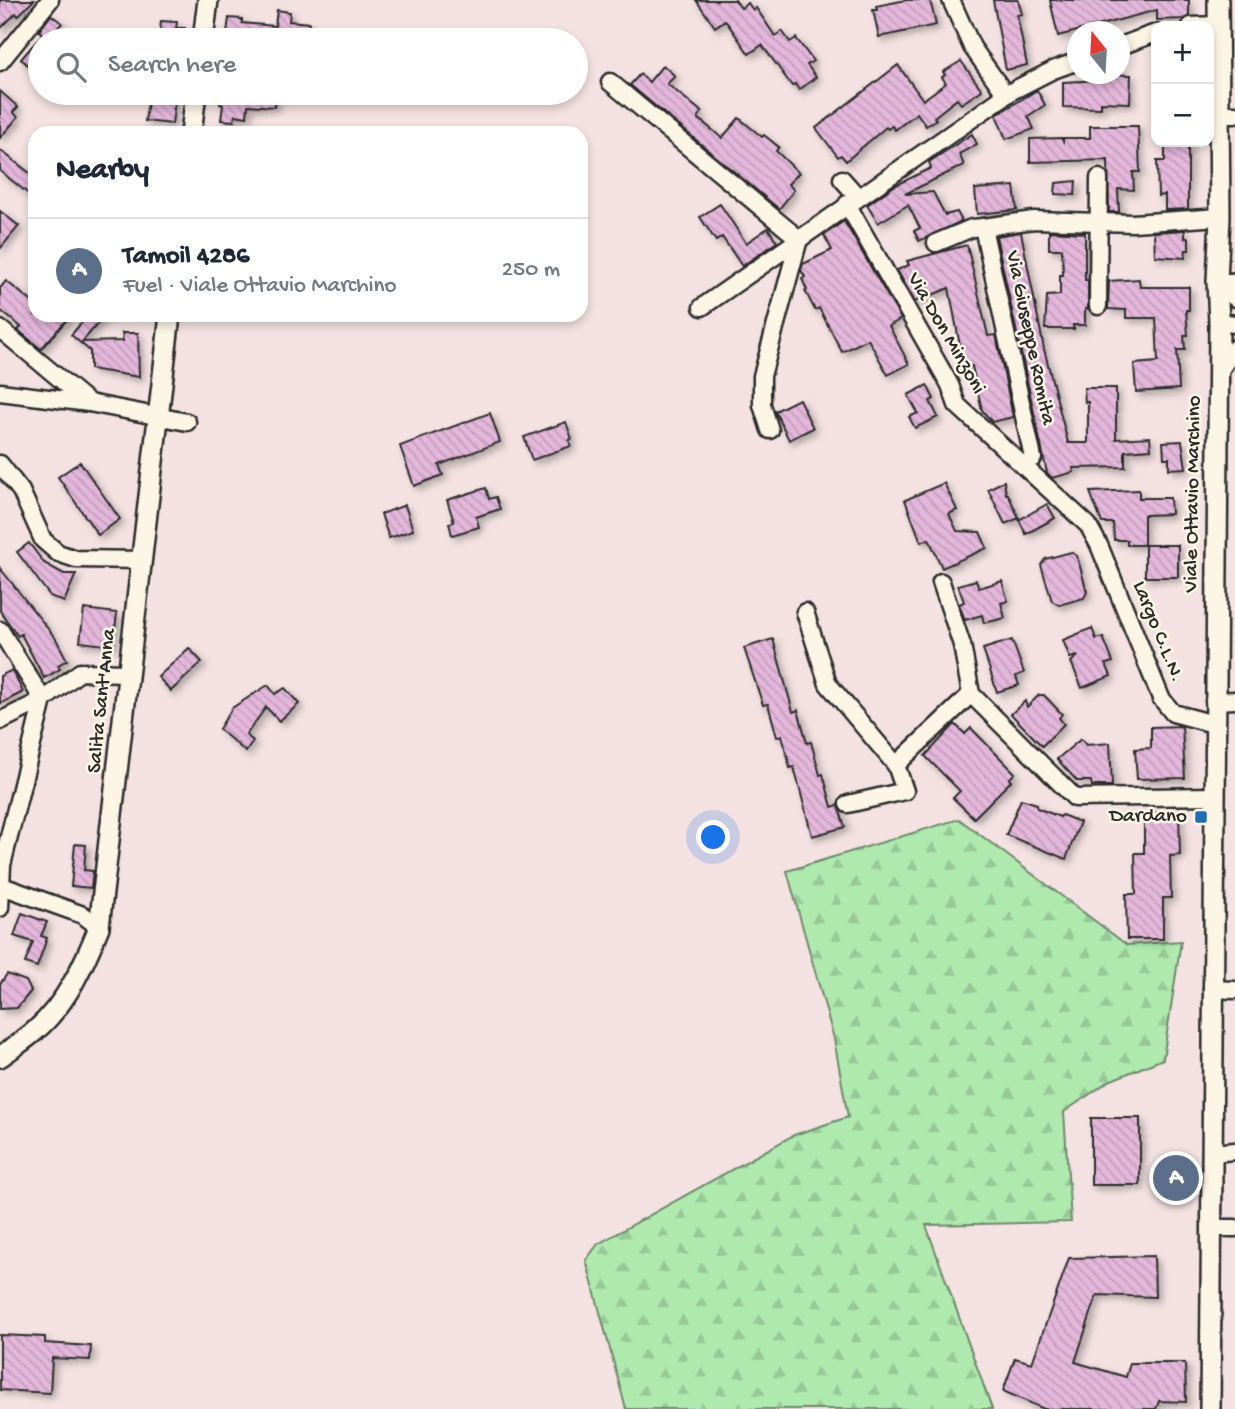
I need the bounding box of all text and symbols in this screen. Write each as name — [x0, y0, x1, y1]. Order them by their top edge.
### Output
north arrow — [1067, 21, 1130, 84]
map controls — [1151, 21, 1214, 147]
button: + — [1151, 21, 1214, 84]
search box — [28, 28, 588, 105]
icon: search — [52, 48, 90, 86]
text: Search here — [108, 51, 236, 82]
button: − — [1151, 84, 1214, 147]
text: Nearby — [56, 154, 149, 189]
text: Tamoil 4286 — [123, 242, 249, 273]
street label: Via Giuseppe Romita — [998, 248, 1060, 429]
text: A — [72, 257, 86, 284]
text: 250 m — [502, 257, 560, 284]
street label: Via Don Minzoni — [900, 268, 990, 399]
text: Fuel · Viale Ottavio Marchino — [123, 273, 396, 300]
street label: Viale Ottavio Marchino — [1180, 395, 1208, 594]
street label: Largo C.L.N. — [1125, 578, 1189, 686]
street label: Salita Sant'Anna — [83, 626, 123, 774]
place label: Dardano — [1107, 805, 1187, 830]
marker: Dardano — [1193, 809, 1209, 825]
your location — [696, 820, 730, 854]
pin: A — [1153, 1152, 1199, 1204]

